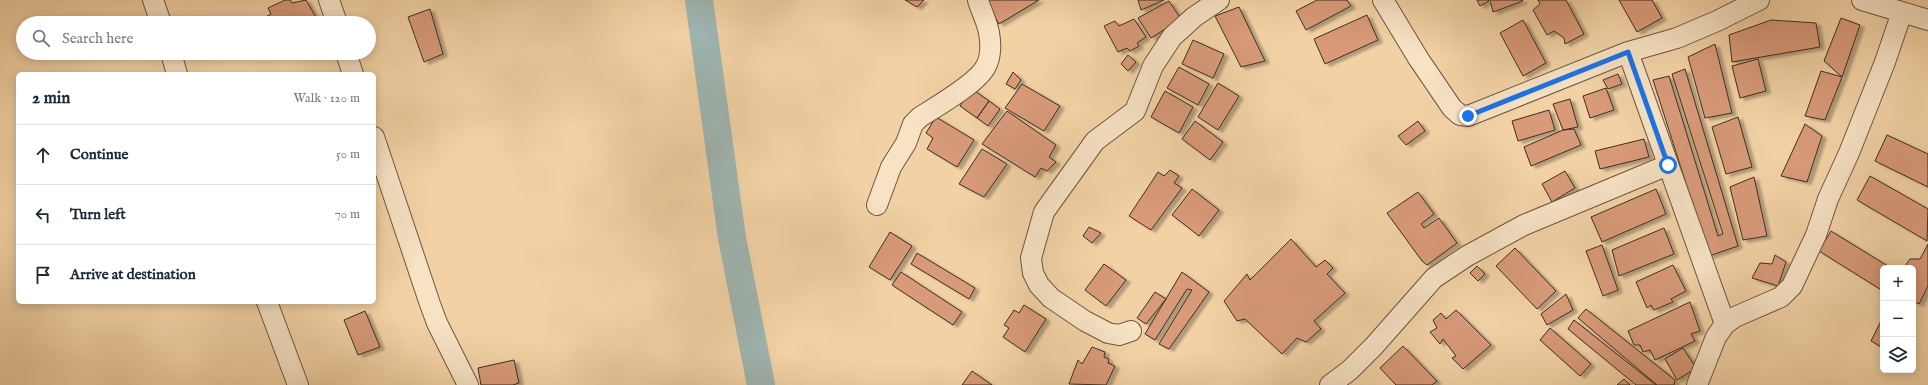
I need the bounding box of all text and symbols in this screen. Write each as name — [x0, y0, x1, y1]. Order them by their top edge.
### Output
search box — [16, 16, 376, 60]
icon: search — [30, 27, 52, 49]
text: Search here — [62, 29, 133, 48]
text: 2 min — [32, 88, 70, 109]
text: Walk · 120 m — [294, 90, 360, 107]
route end — [1459, 107, 1477, 125]
icon: ahead — [32, 144, 54, 166]
text: Continue — [70, 145, 128, 164]
text: 50 m — [336, 146, 360, 163]
route start — [1659, 156, 1677, 174]
icon: left — [32, 204, 54, 226]
text: Turn left — [70, 205, 126, 224]
text: 70 m — [335, 206, 360, 223]
icon: arrive — [32, 264, 54, 286]
text: Arrive at destination — [70, 265, 196, 284]
map controls — [1880, 265, 1916, 373]
button: + — [1880, 265, 1916, 301]
button: − — [1880, 301, 1916, 337]
button: layers — [1880, 337, 1916, 373]

